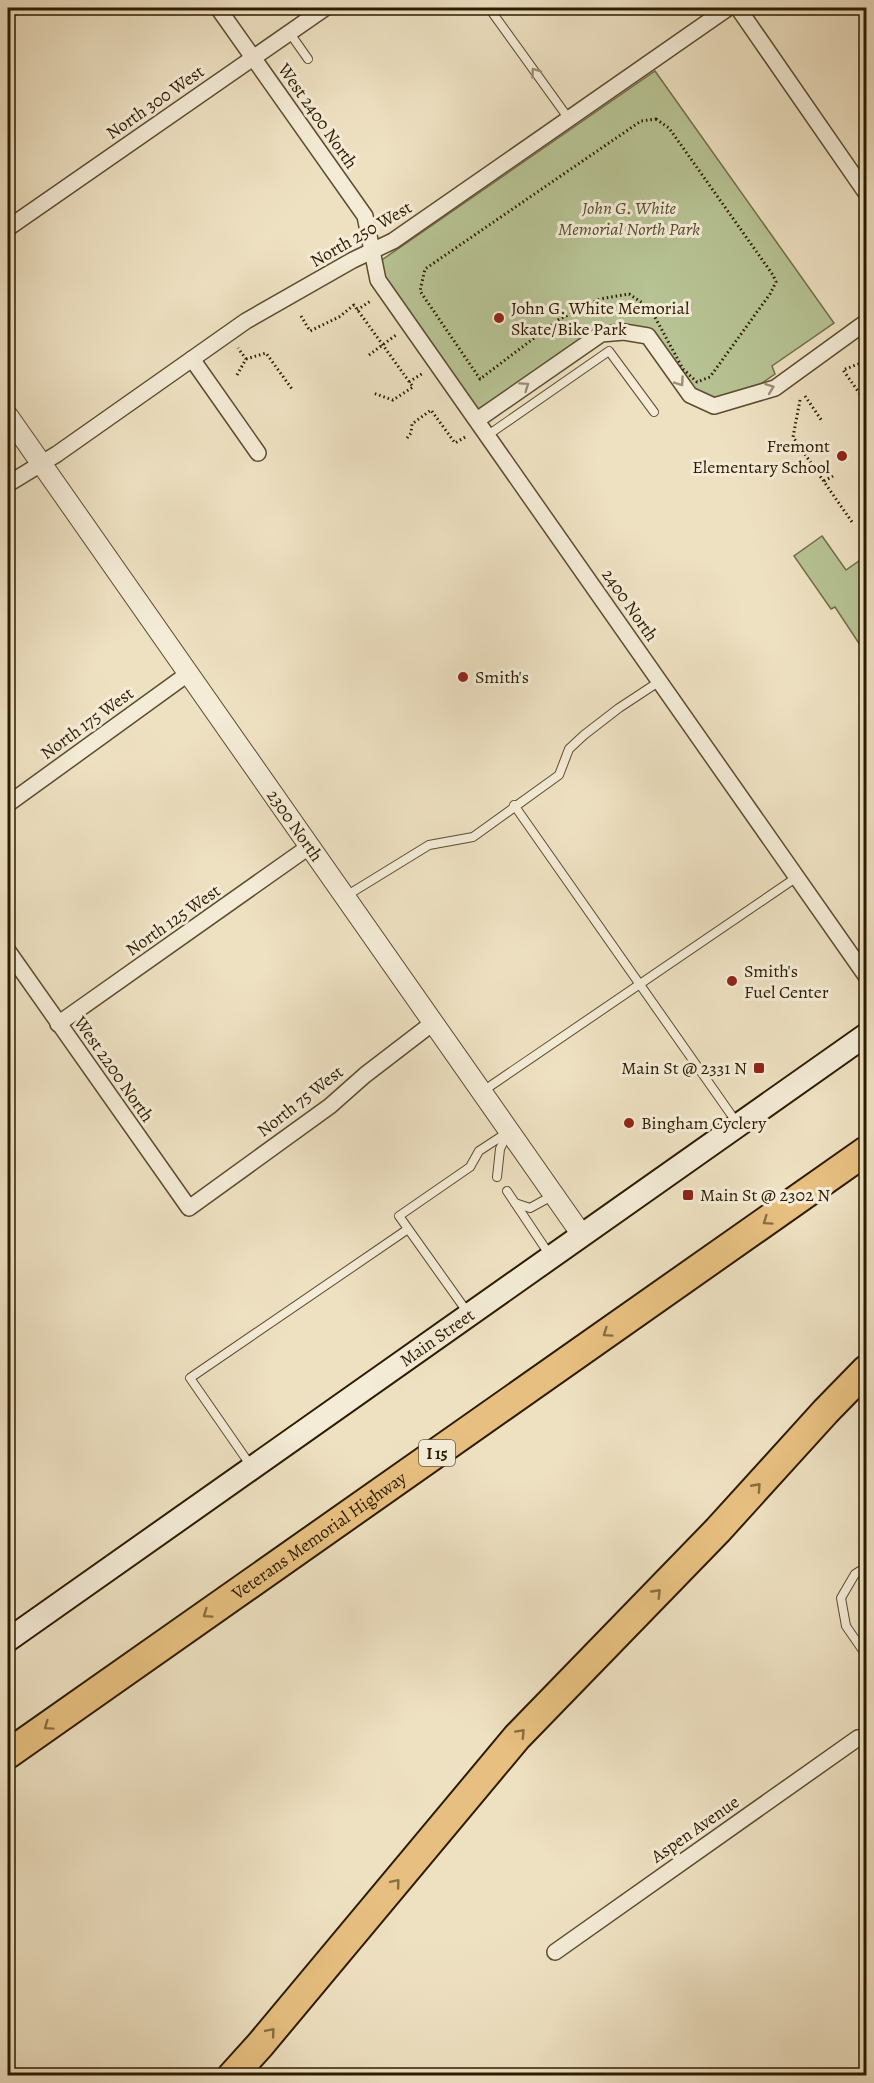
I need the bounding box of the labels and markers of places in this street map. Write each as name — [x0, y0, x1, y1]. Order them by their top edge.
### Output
place label: John G. White Memorial Skate/Bike Park — [511, 296, 690, 341]
marker: John G. White Memorial Skate/Bike Park — [492, 311, 506, 325]
place label: Fremont Elementary School — [692, 434, 831, 479]
marker: Fremont Elementary School — [835, 449, 849, 463]
place label: Smith's — [475, 665, 529, 689]
marker: Smith's — [456, 670, 470, 684]
place label: Smith's Fuel Center — [744, 959, 829, 1004]
marker: Smith's Fuel Center — [725, 974, 739, 988]
place label: Main St @ 2331 N — [621, 1056, 747, 1080]
marker: Main St @ 2331 N — [752, 1061, 766, 1075]
place label: Bingham Cyclery — [641, 1111, 767, 1135]
marker: Bingham Cyclery — [622, 1116, 636, 1130]
place label: Main St @ 2302 N — [700, 1183, 830, 1207]
marker: Main St @ 2302 N — [681, 1188, 695, 1202]

